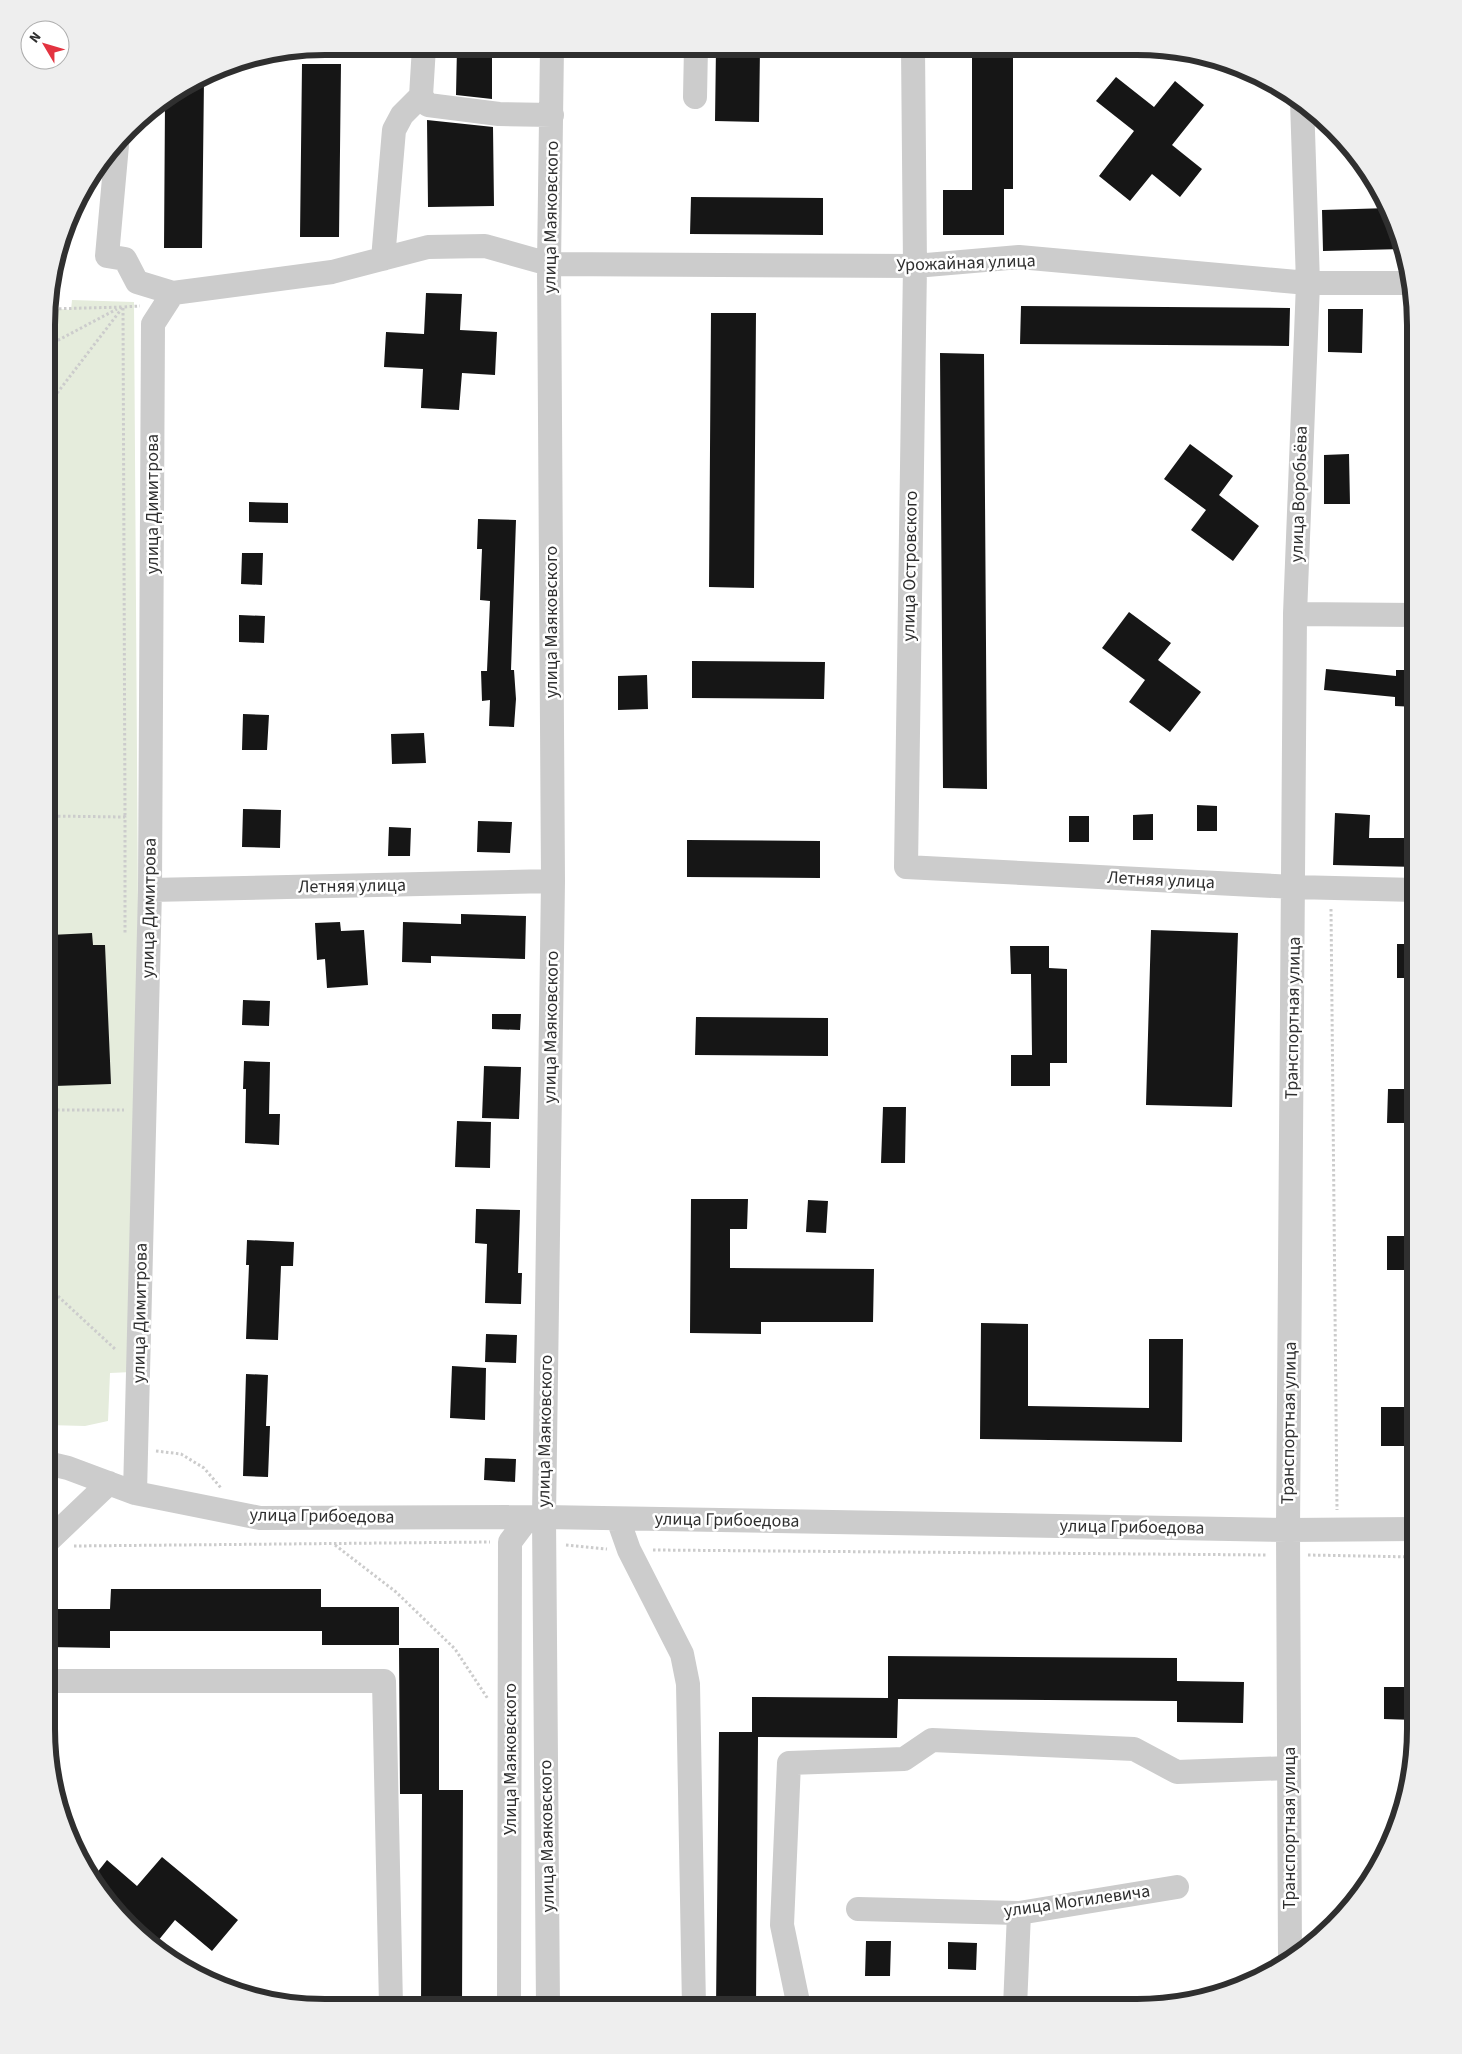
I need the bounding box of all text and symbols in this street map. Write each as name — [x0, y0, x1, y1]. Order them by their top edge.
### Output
north arrow — [20, 20, 70, 70]
text: N — [25, 28, 46, 47]
street label: улица Маяковского — [537, 140, 565, 294]
street label: Урожайная улица — [896, 248, 1036, 278]
street label: улица Воробьёва — [1284, 425, 1314, 563]
street label: улица Димитрова — [140, 434, 165, 574]
street label: улица Островского — [896, 490, 924, 642]
street label: улица Маяковского — [539, 546, 564, 698]
street label: улица Димитрова — [135, 838, 163, 978]
street label: Летняя улица — [1107, 865, 1215, 895]
street label: Летняя улица — [298, 873, 406, 899]
street label: Транспортная улица — [1279, 936, 1307, 1100]
street label: улица Маяковского — [537, 950, 565, 1104]
street label: улица Димитрова — [126, 1243, 154, 1383]
street label: Транспортная улица — [1275, 1341, 1303, 1505]
street label: улица Маяковского — [531, 1354, 559, 1508]
street label: улица Грибоедова — [249, 1502, 395, 1530]
street label: улица Грибоедова — [654, 1506, 800, 1534]
street label: улица Грибоедова — [1059, 1513, 1205, 1541]
street label: Улица Маяковского — [498, 1683, 523, 1835]
street label: Транспортная улица — [1277, 1747, 1302, 1909]
street label: улица Маяковского — [533, 1759, 561, 1913]
street label: улица Могилевича — [1002, 1878, 1152, 1924]

